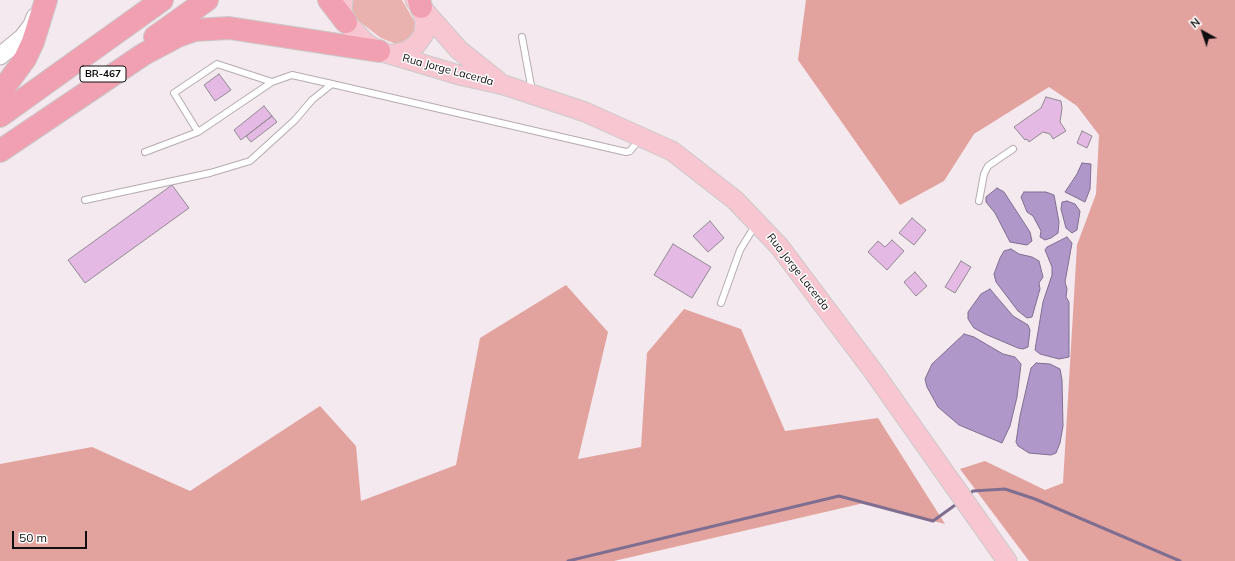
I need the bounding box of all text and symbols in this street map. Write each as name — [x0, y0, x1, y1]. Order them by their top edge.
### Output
north arrow — [1183, 12, 1223, 52]
text: N — [1188, 15, 1203, 31]
street label: Rua Jorge Lacerda — [401, 51, 495, 89]
road number: BR-467 — [80, 66, 126, 82]
street label: Rua Jorge Lacerda — [764, 231, 832, 313]
scale bar — [14, 523, 89, 549]
text: 50 m — [19, 530, 47, 545]

